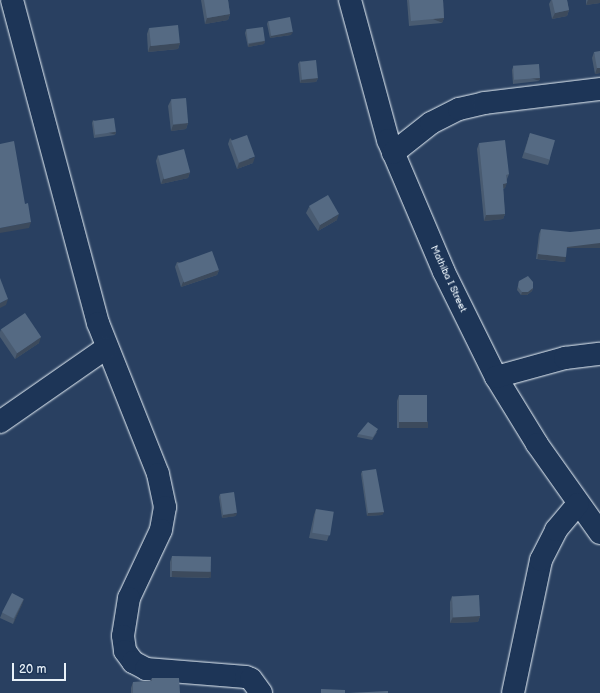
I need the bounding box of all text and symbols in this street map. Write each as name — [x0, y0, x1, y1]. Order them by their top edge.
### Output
street label: Mathiba I Street — [427, 244, 469, 314]
scale bar — [14, 655, 68, 681]
text: 20 m — [19, 662, 46, 677]

